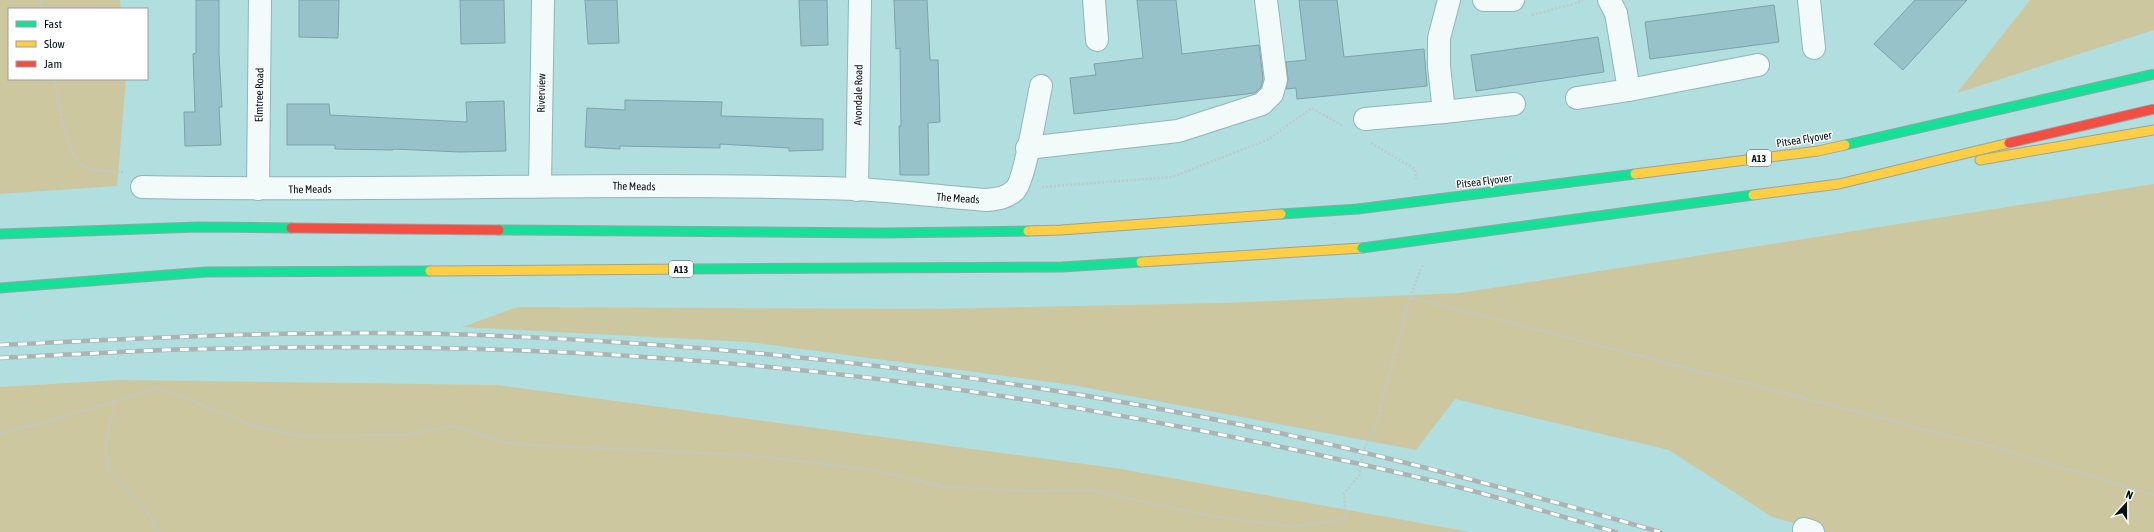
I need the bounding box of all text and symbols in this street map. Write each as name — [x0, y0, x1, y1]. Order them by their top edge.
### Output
legend — [8, 8, 148, 80]
text: Fast — [44, 17, 62, 31]
text: Slow — [44, 37, 65, 51]
text: Jam — [44, 57, 62, 71]
street label: Avondale Road — [851, 64, 865, 126]
street label: Elmtree Road — [253, 68, 265, 122]
street label: Riverview — [535, 73, 547, 113]
street label: Pitsea Flyover — [1776, 129, 1833, 149]
road number: A13 — [1747, 150, 1771, 166]
street label: Pitsea Flyover — [1456, 172, 1513, 190]
street label: The Meads — [612, 180, 656, 192]
street label: The Meads — [288, 183, 332, 195]
street label: The Meads — [936, 191, 980, 205]
road number: A13 — [669, 261, 693, 277]
north arrow — [2106, 484, 2146, 524]
text: N — [2124, 488, 2135, 501]

